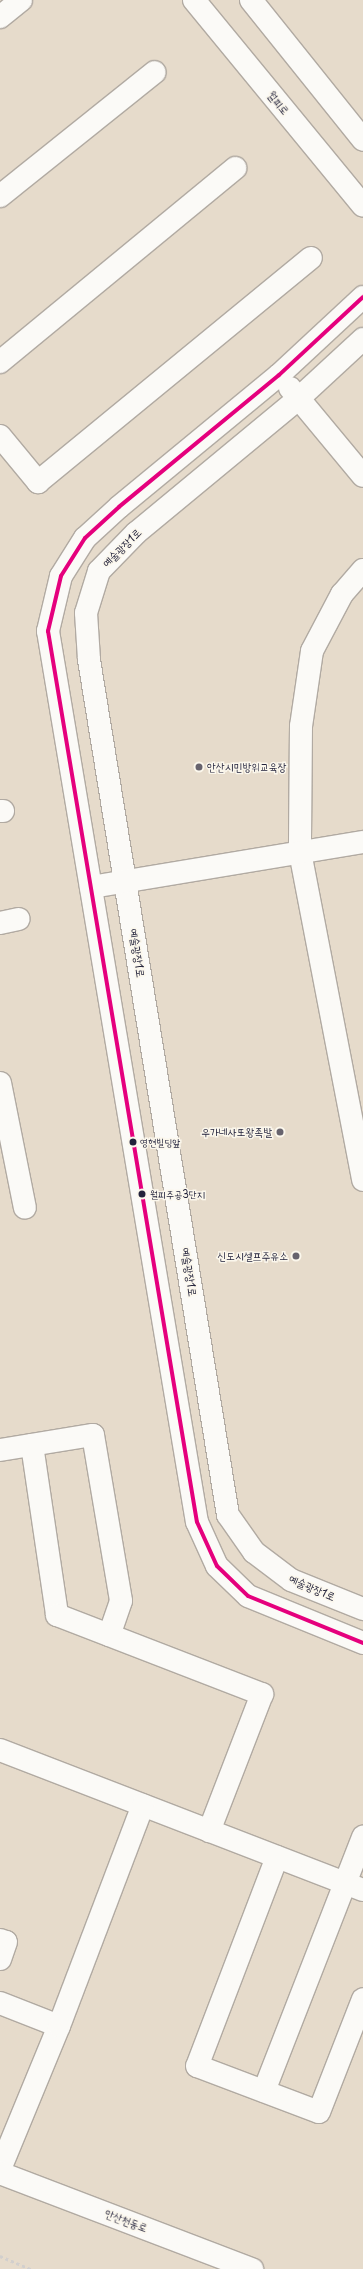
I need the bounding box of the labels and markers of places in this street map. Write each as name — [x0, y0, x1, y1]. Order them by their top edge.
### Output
place label: 안산시민방위교육장 — [207, 760, 287, 774]
marker: 안산시민방위교육장 — [194, 762, 204, 772]
place label: 우가네사또왕족발 — [201, 1125, 272, 1139]
marker: 우가네사또왕족발 — [275, 1127, 285, 1137]
place label: 영현빌딩앞 — [140, 1136, 180, 1148]
marker: 영현빌딩앞 — [128, 1137, 138, 1147]
place label: 월피주공3단지 — [150, 1188, 205, 1200]
marker: 월피주공3단지 — [137, 1189, 147, 1199]
place label: 신도시셀프주유소 — [217, 1249, 288, 1263]
marker: 신도시셀프주유소 — [291, 1251, 301, 1261]

